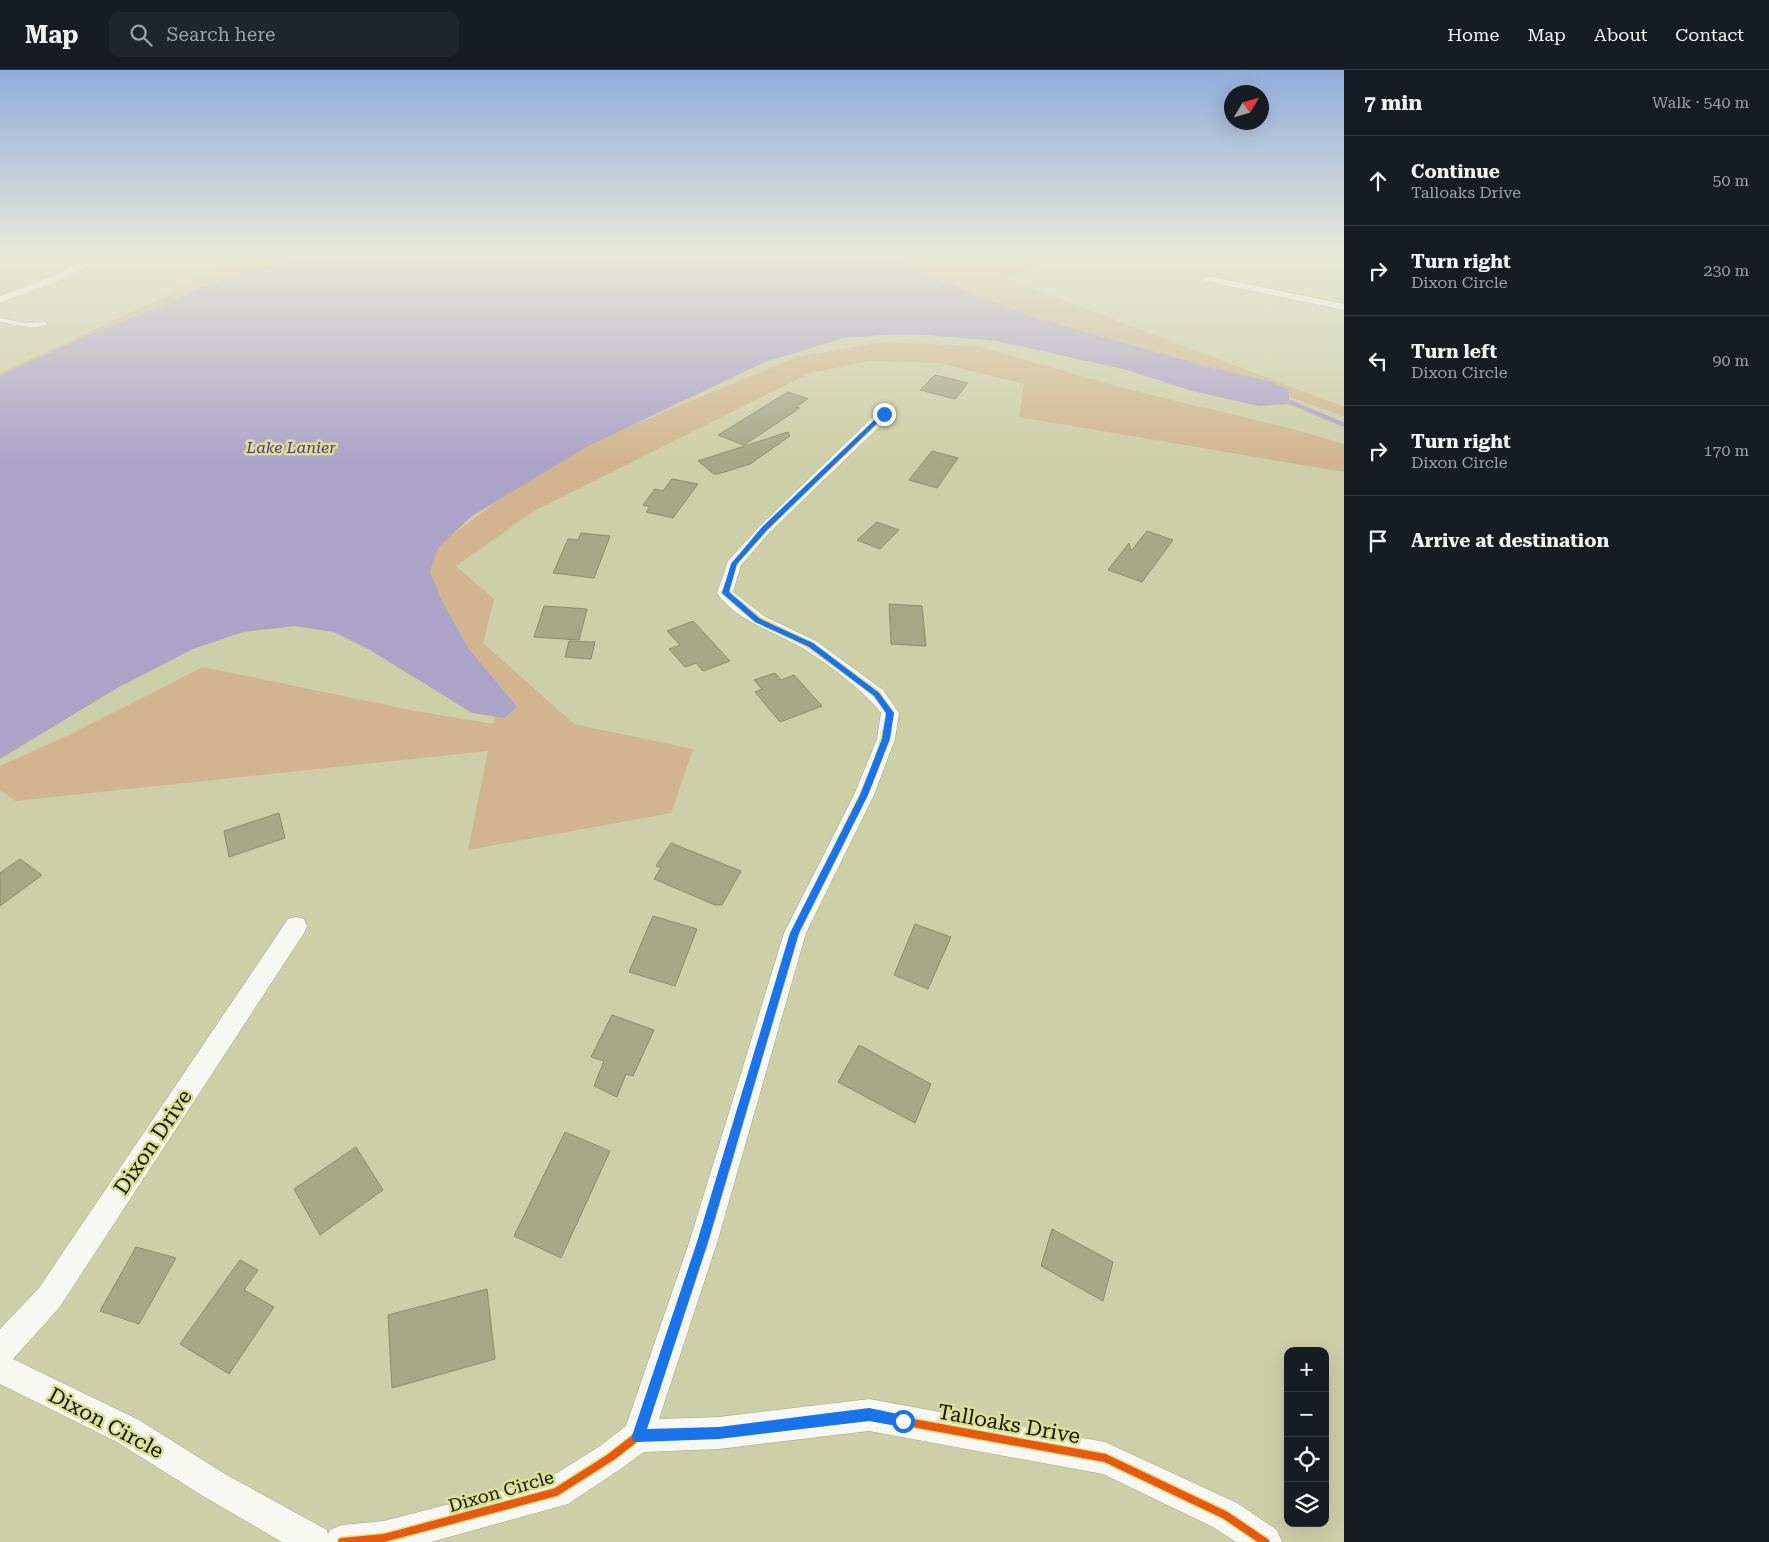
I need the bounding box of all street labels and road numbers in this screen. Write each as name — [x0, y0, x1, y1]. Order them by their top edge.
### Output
street label: Dixon Drive — [109, 1085, 197, 1199]
street label: Dixon Circle — [44, 1383, 168, 1463]
street label: Talloaks Drive — [936, 1400, 1082, 1448]
street label: Dixon Circle — [446, 1466, 556, 1516]

